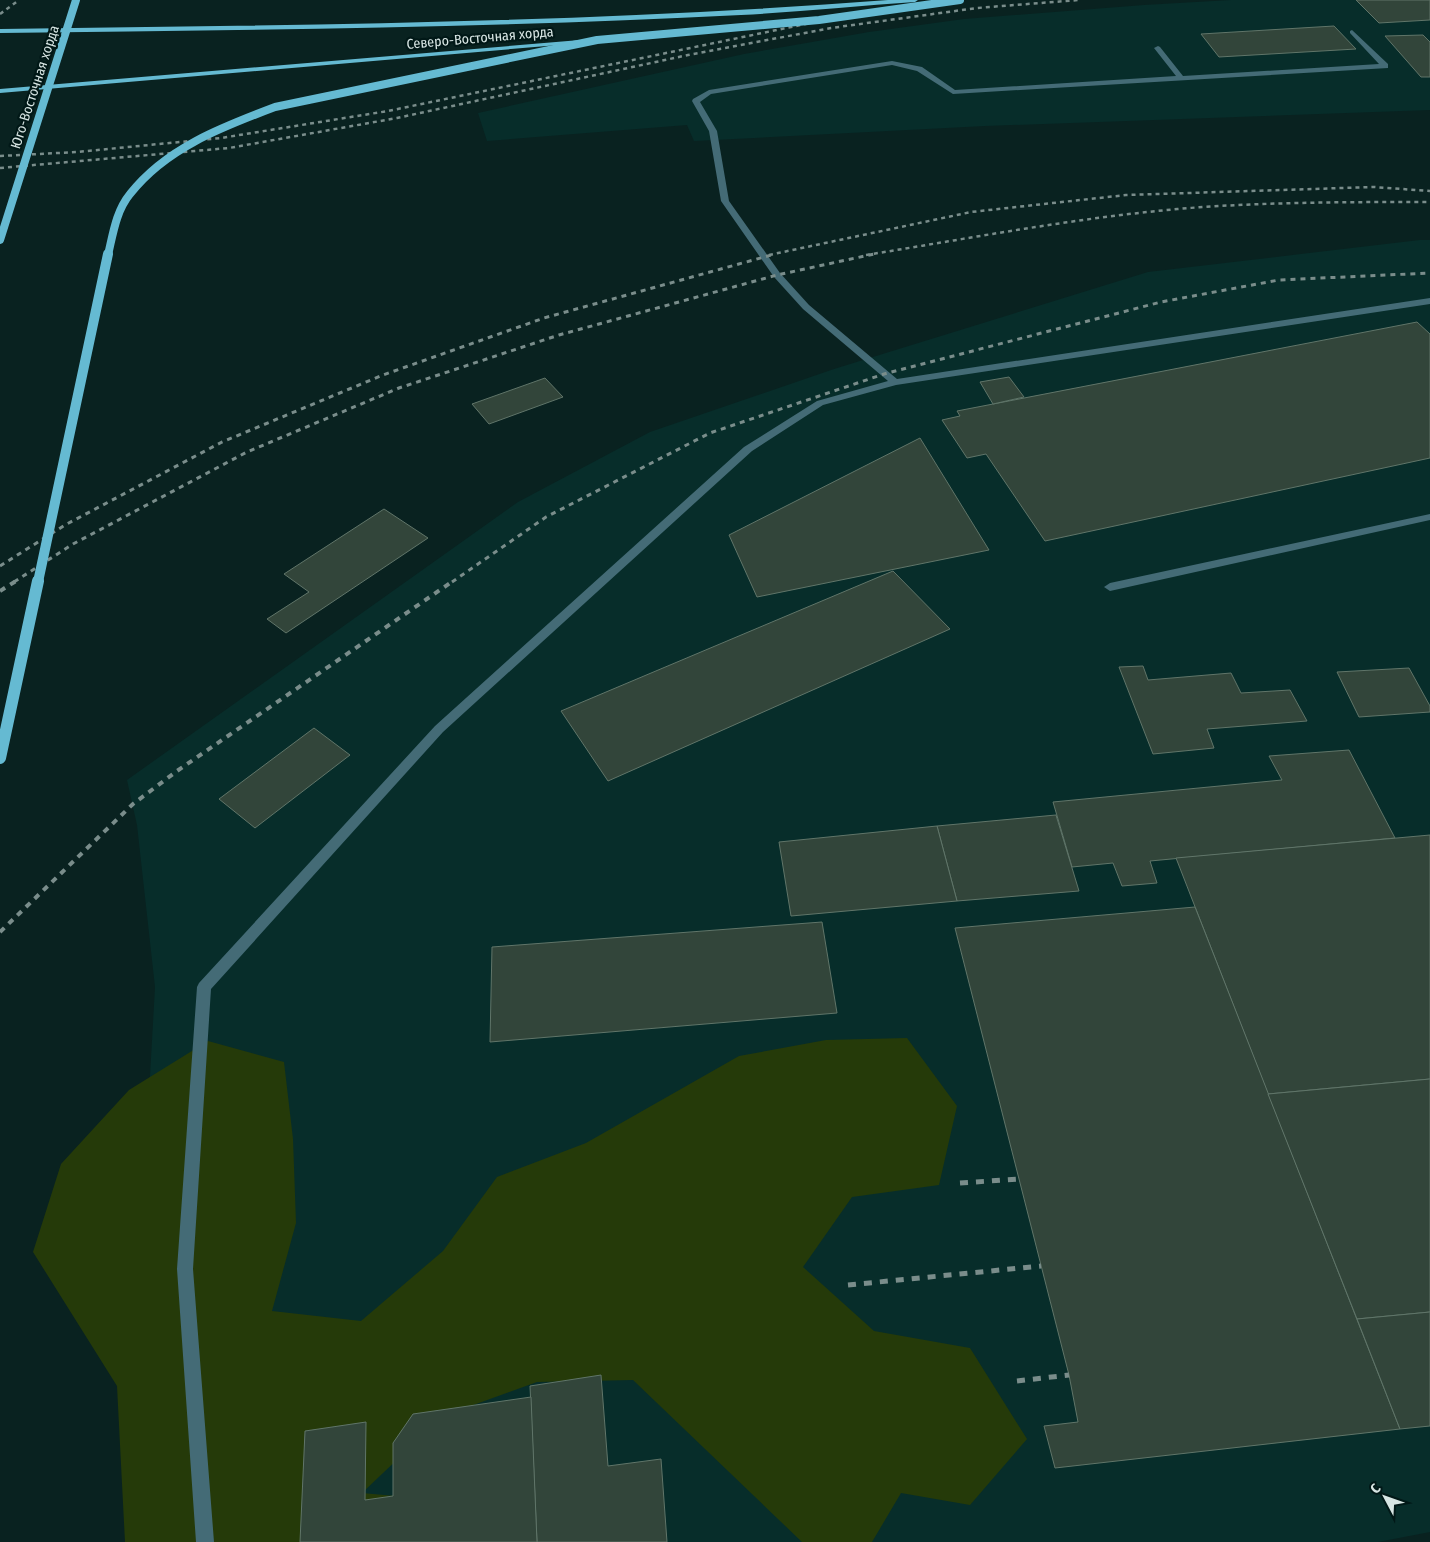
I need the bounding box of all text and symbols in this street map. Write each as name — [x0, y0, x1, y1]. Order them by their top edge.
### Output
street label: Юго-Восточная хорда — [7, 23, 63, 151]
street label: Северо-Восточная хорда — [406, 23, 554, 53]
north arrow — [1360, 1472, 1410, 1522]
text: С — [1367, 1480, 1385, 1497]

